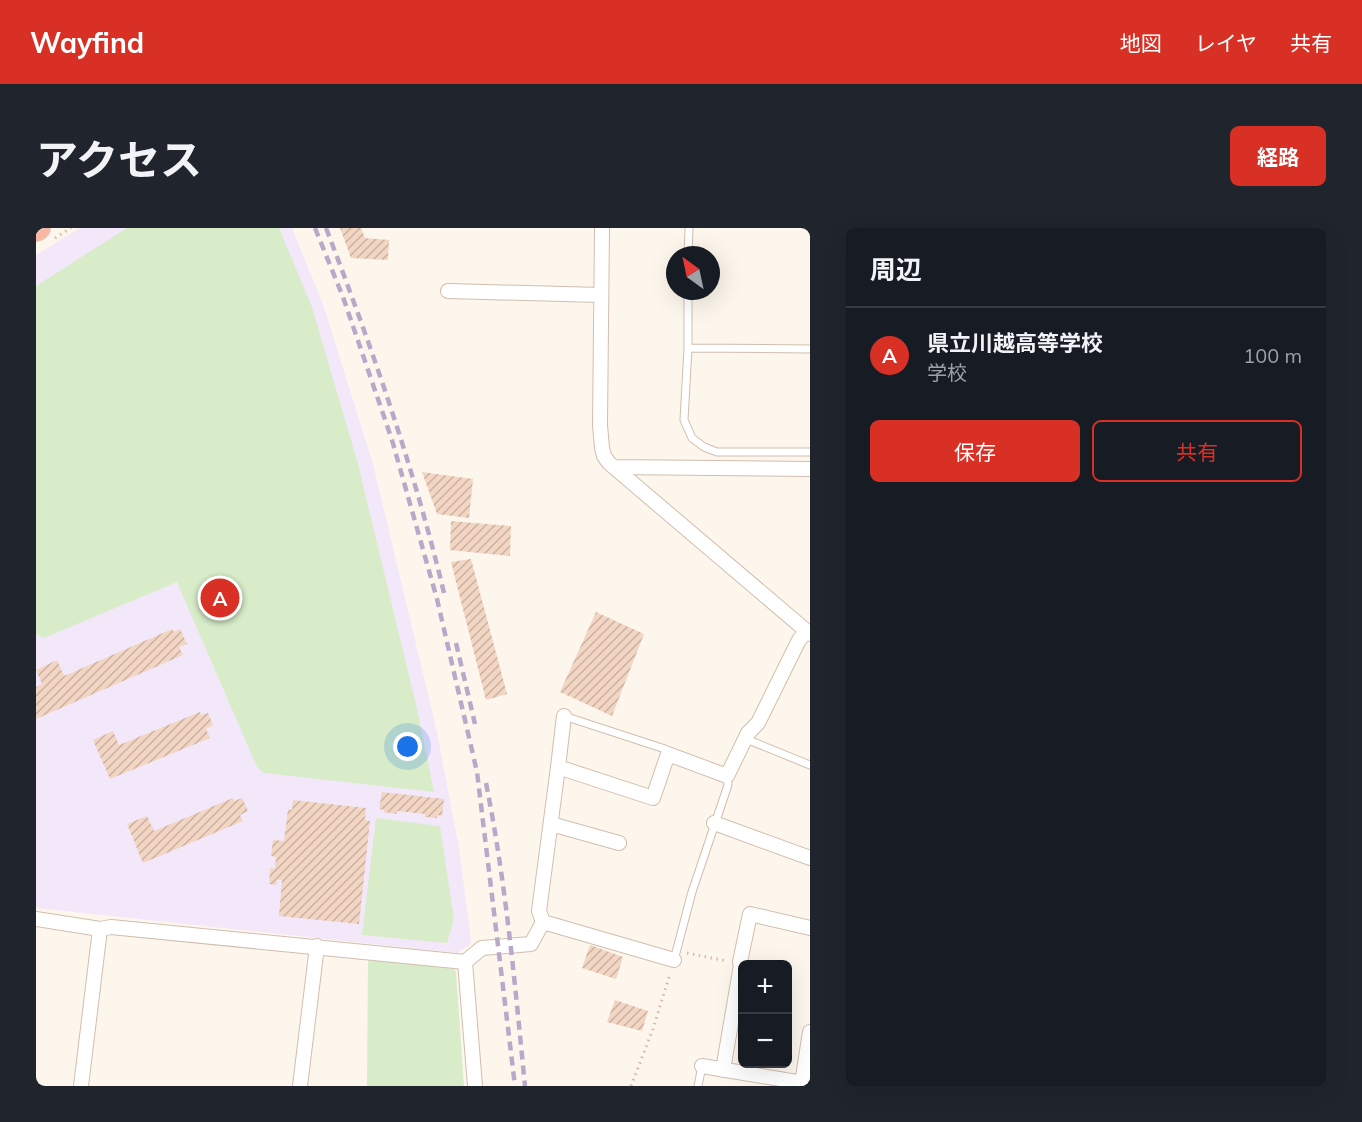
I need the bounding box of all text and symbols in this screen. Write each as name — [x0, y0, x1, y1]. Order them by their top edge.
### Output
text: Wayfind — [30, 25, 144, 60]
text: 地図 — [1120, 30, 1162, 56]
text: レイヤ — [1195, 30, 1257, 56]
text: 共有 — [1290, 30, 1332, 56]
button: 経路 — [1230, 126, 1326, 186]
text: アクセス — [36, 133, 202, 186]
north arrow — [666, 246, 720, 300]
text: 周辺 — [870, 253, 922, 286]
text: 県立川越高等学校 — [927, 329, 1103, 357]
text: A — [882, 343, 897, 368]
text: 100 m — [1243, 343, 1302, 368]
text: 学校 — [927, 360, 967, 385]
button: 保存 — [870, 420, 1080, 482]
button: 共有 — [1092, 420, 1302, 482]
pin: A — [200, 576, 240, 620]
your location — [393, 732, 422, 761]
map controls — [738, 960, 792, 1068]
button: + — [738, 960, 792, 1014]
button: − — [738, 1014, 792, 1068]

